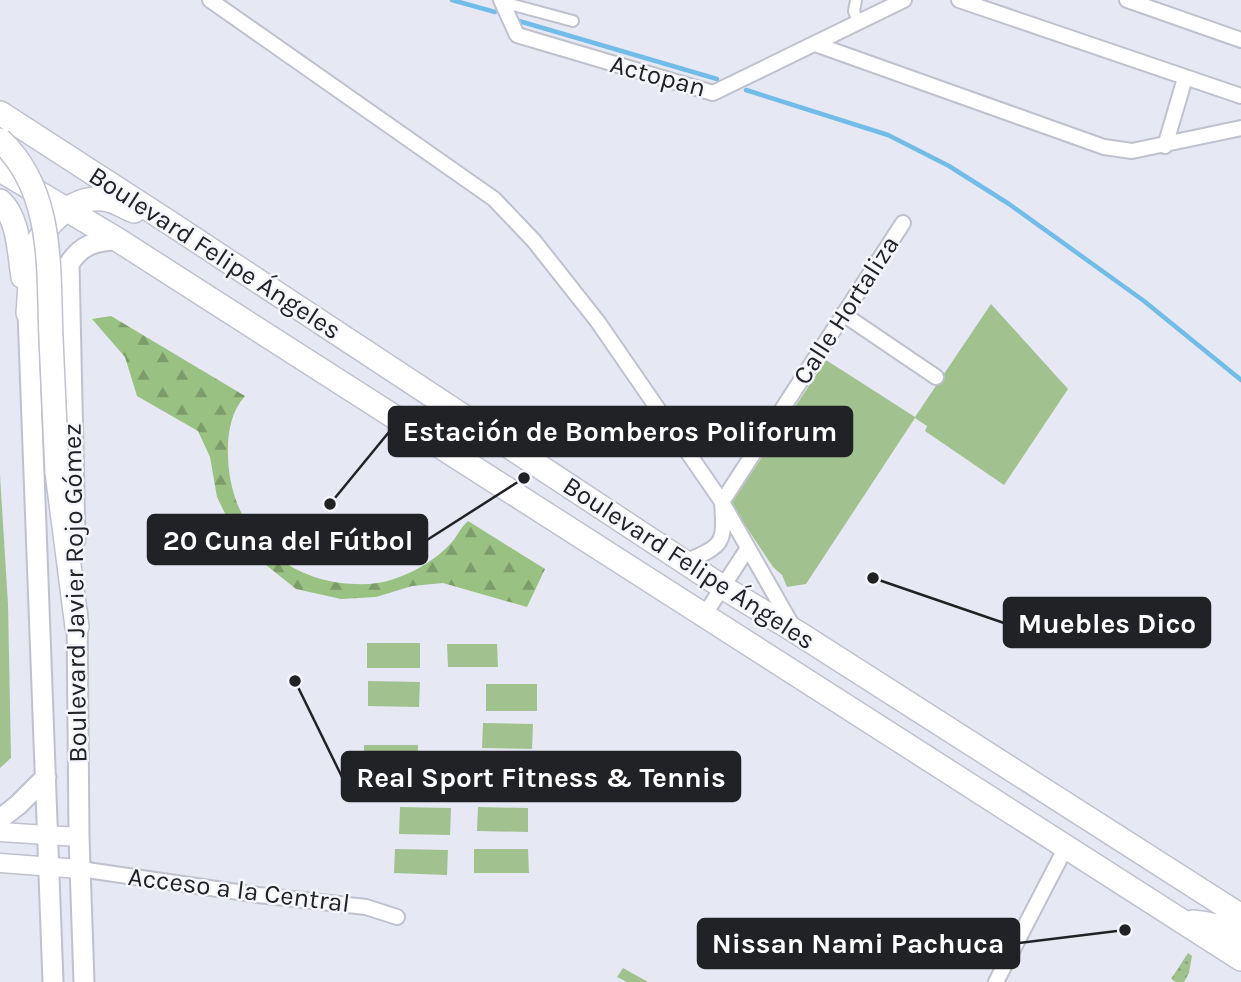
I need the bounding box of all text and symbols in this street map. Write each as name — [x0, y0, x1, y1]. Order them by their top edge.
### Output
street label: Actopan — [607, 48, 709, 104]
street label: Boulevard Felipe Ángeles — [83, 159, 347, 346]
street label: Calle Hortaliza — [786, 230, 906, 390]
callout: Estación de Bomberos Poliforum — [389, 407, 852, 456]
text: Estación de Bomberos Poliforum — [403, 415, 837, 448]
street label: Boulevard Javier Rojo Gómez — [57, 423, 93, 763]
street label: Boulevard Felipe Ángeles — [557, 469, 821, 656]
callout: 20 Cuna del Fútbol — [148, 515, 427, 564]
text: 20 Cuna del Fútbol — [163, 524, 413, 557]
callout: Muebles Dico — [1004, 598, 1210, 647]
text: Muebles Dico — [1018, 607, 1196, 640]
callout: Real Sport Fitness & Tennis — [342, 752, 740, 801]
text: Real Sport Fitness & Tennis — [356, 761, 726, 794]
street label: Acceso a la Central — [126, 861, 352, 919]
callout: Nissan Nami Pachuca — [698, 919, 1019, 968]
text: Nissan Nami Pachuca — [712, 927, 1004, 960]

